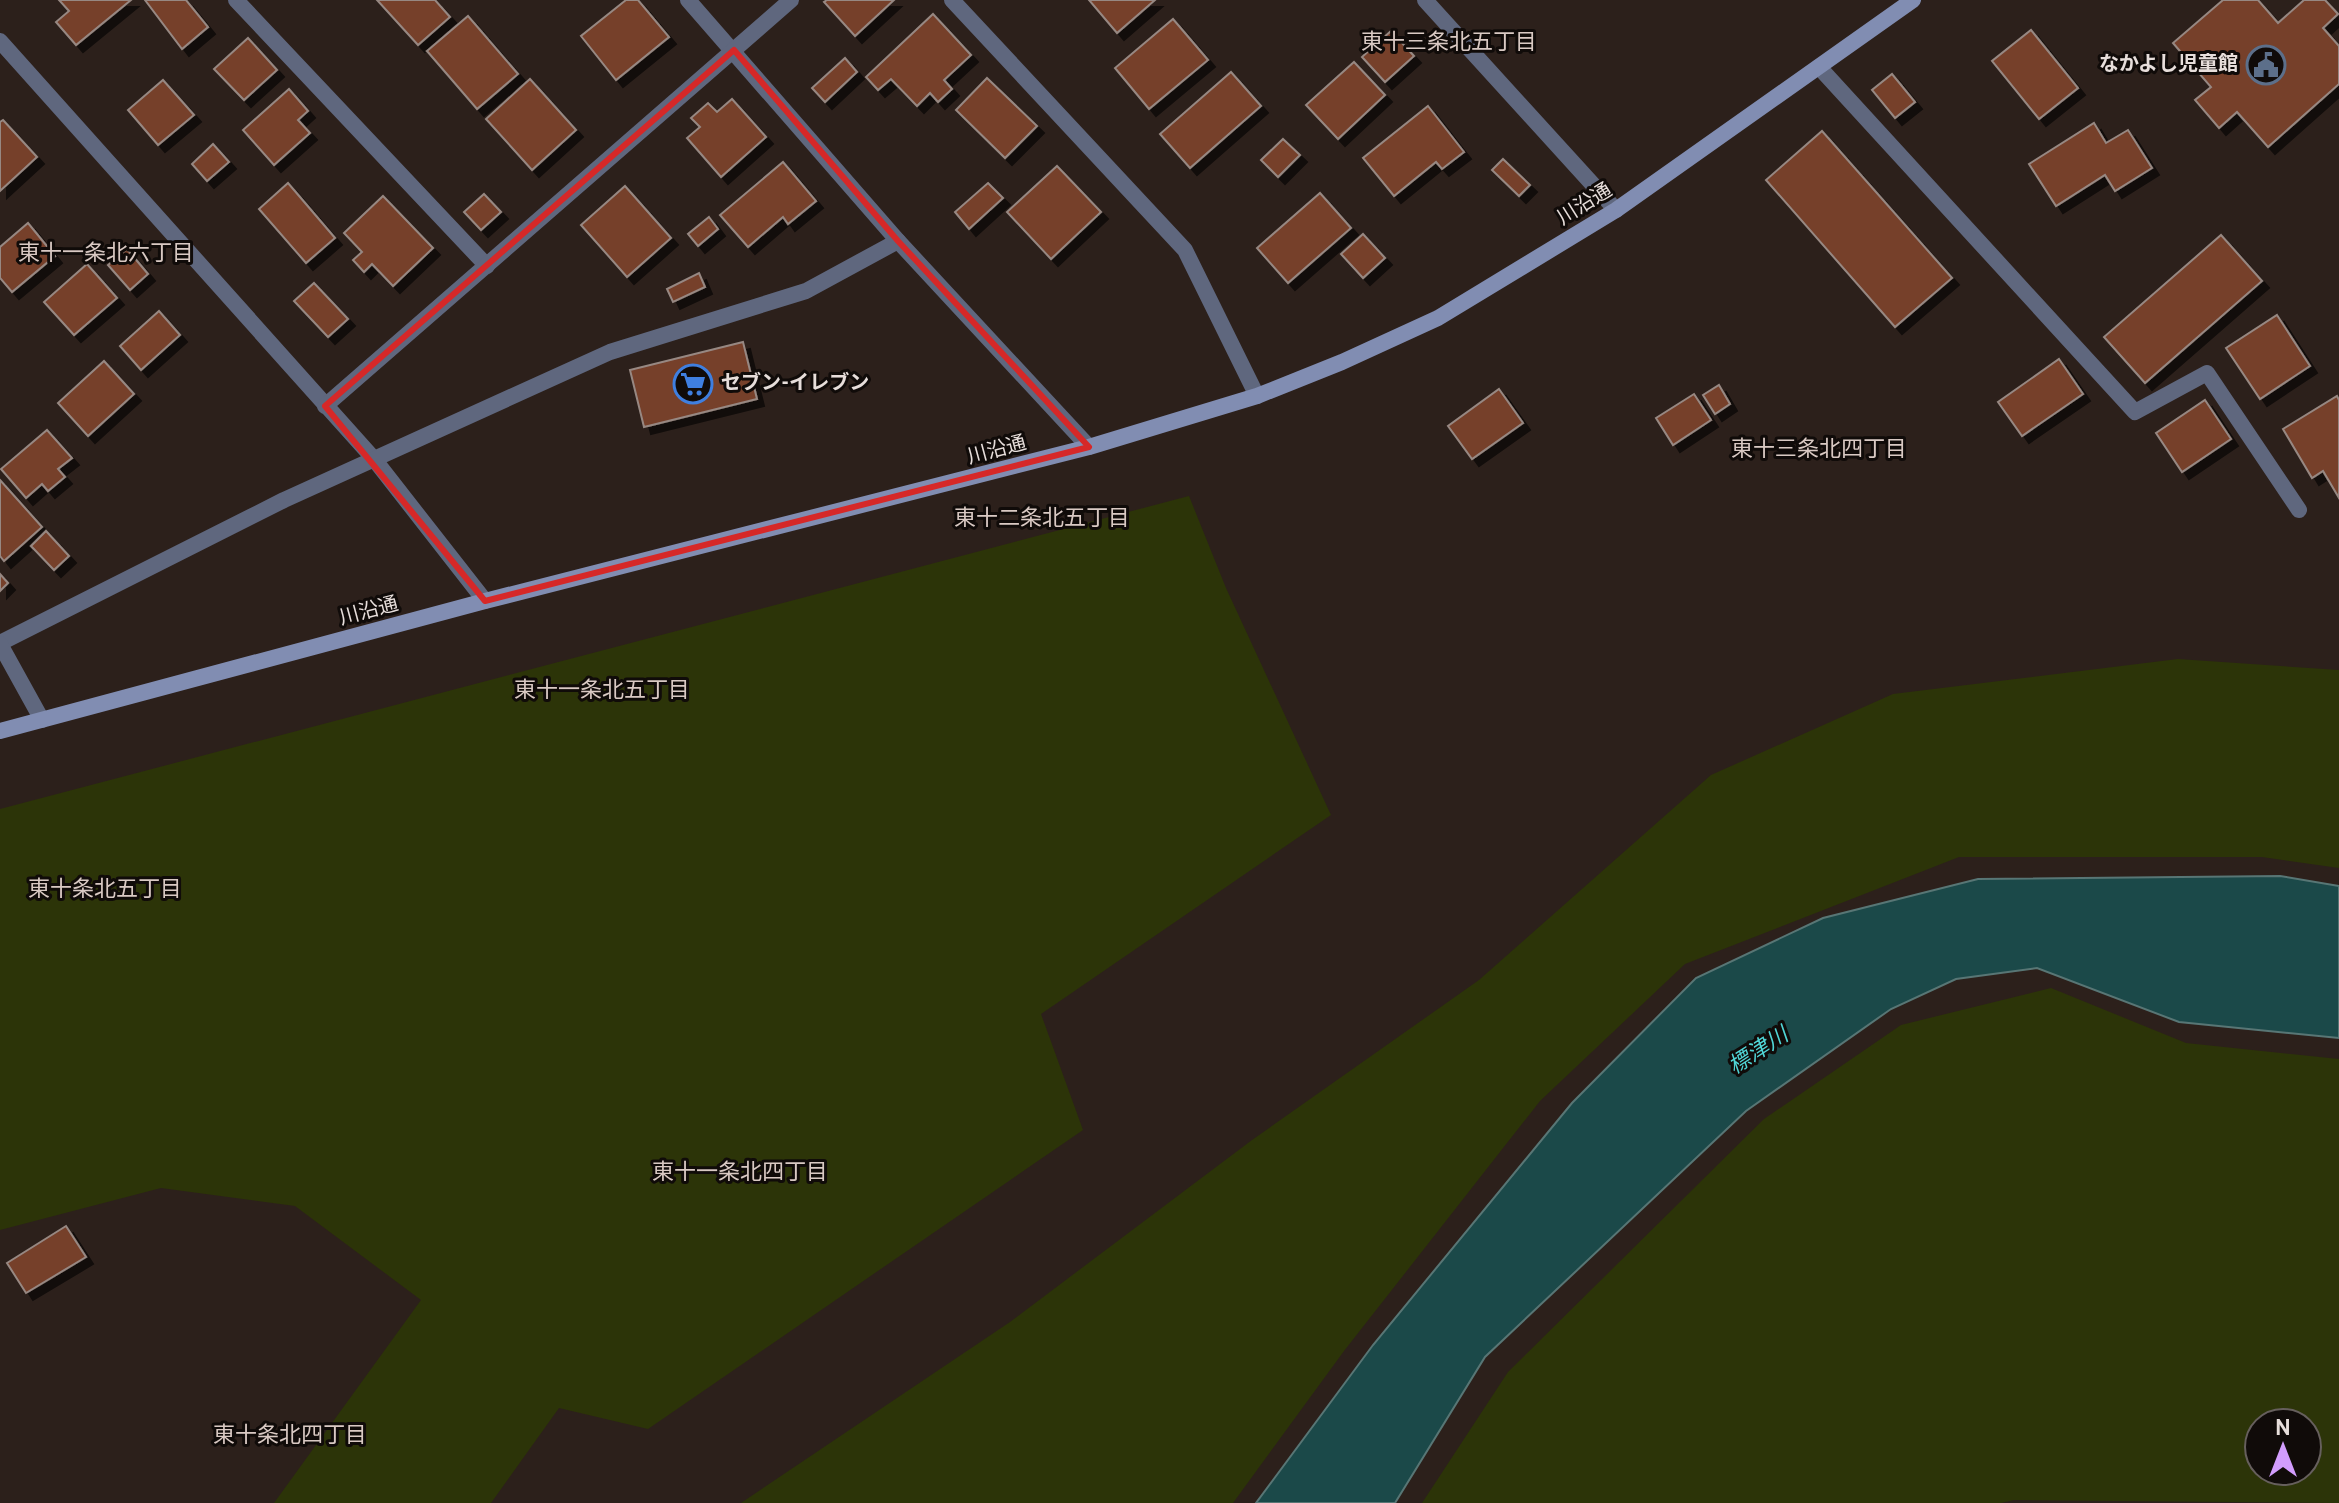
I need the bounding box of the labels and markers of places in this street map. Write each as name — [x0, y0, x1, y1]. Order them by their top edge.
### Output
public building icon: なかよし児童館 — [2245, 44, 2287, 86]
place label: なかよし児童館 — [2099, 52, 2238, 78]
supermarket icon: セブン-イレブン — [672, 363, 714, 405]
place label: セブン-イレブン — [721, 371, 869, 397]

